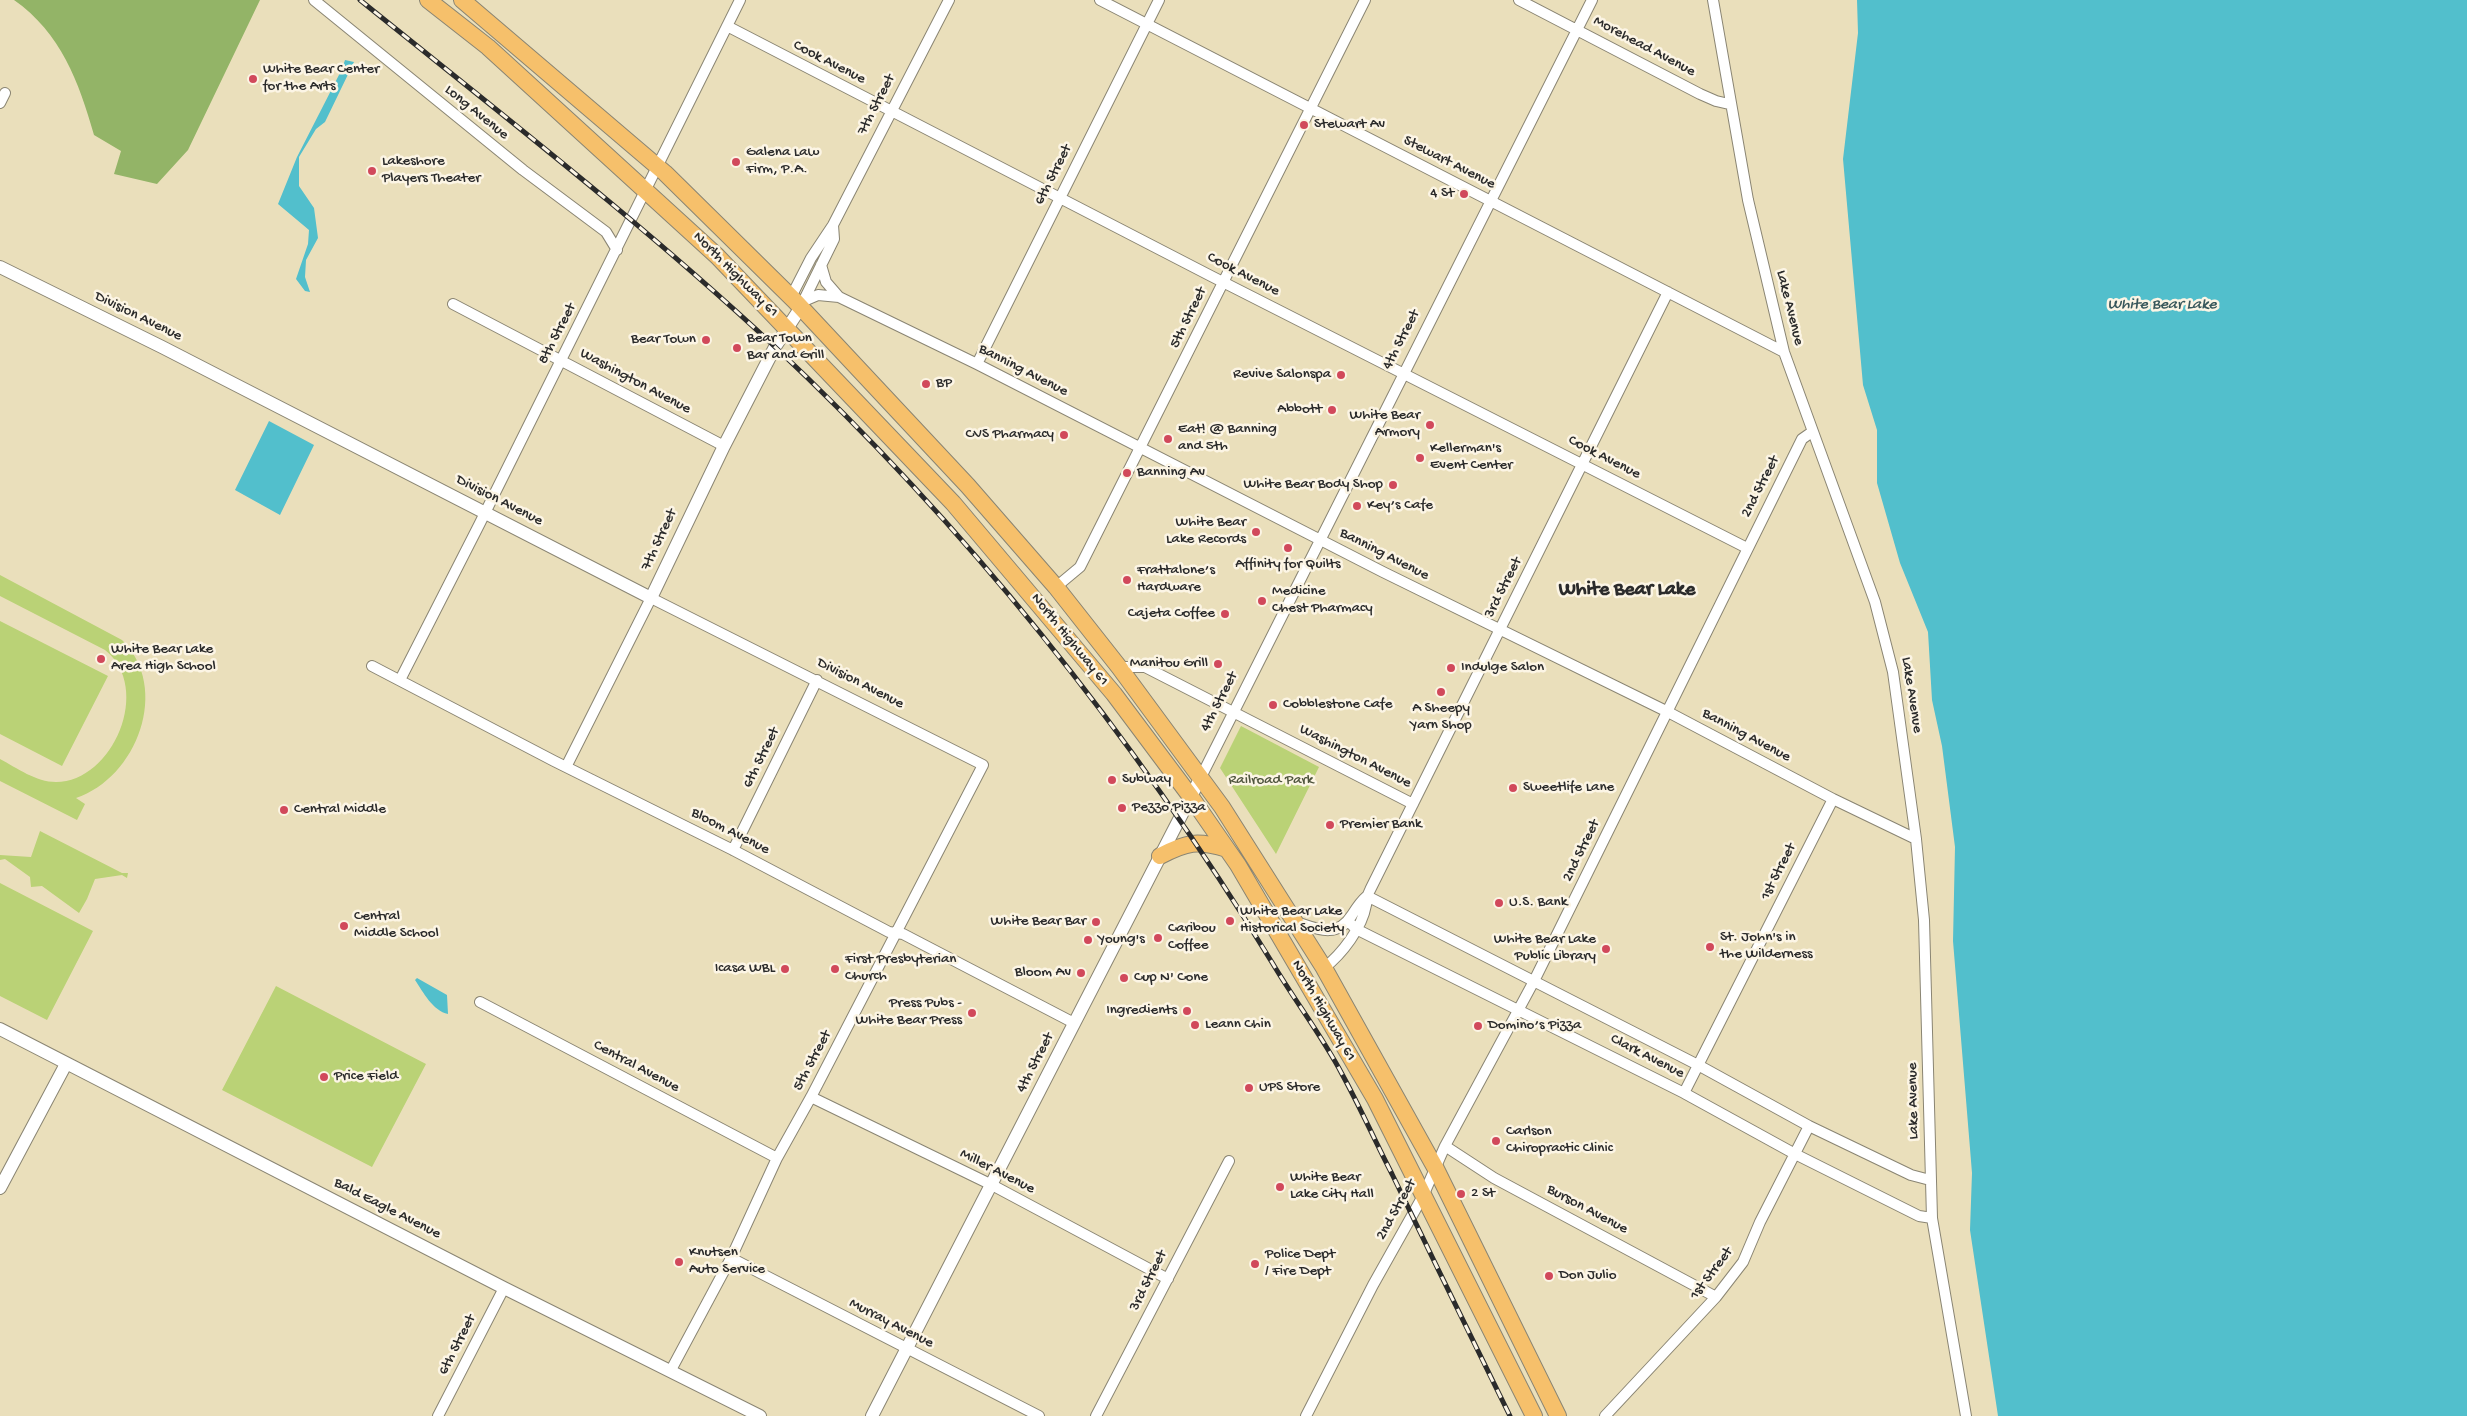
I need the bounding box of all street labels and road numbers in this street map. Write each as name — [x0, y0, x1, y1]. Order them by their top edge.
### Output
street label: Morehead Avenue — [1590, 13, 1698, 81]
street label: Cook Avenue — [790, 37, 868, 89]
street label: 7th Street — [854, 72, 900, 138]
street label: Long Avenue — [440, 82, 512, 144]
street label: Stewart Avenue — [1400, 132, 1498, 194]
street label: 6th Street — [1031, 142, 1077, 208]
street label: North Highway 61 — [688, 228, 782, 322]
street label: Cook Avenue — [1204, 249, 1282, 301]
street label: Lake Avenue — [1771, 269, 1807, 347]
street label: 5th Street — [1167, 285, 1211, 351]
street label: Division Avenue — [91, 288, 185, 346]
street label: 8th Street — [535, 301, 581, 367]
street label: 4th Street — [1379, 307, 1425, 373]
street label: Banning Avenue — [975, 341, 1071, 401]
street label: Washington Avenue — [576, 345, 694, 419]
street label: Cook Avenue — [1565, 432, 1643, 484]
street label: 2nd Street — [1738, 453, 1784, 521]
street label: Division Avenue — [452, 471, 546, 531]
street label: 7th Street — [638, 507, 682, 573]
street label: Banning Avenue — [1336, 525, 1432, 585]
street label: 3rd Street — [1481, 555, 1527, 621]
street label: North Highway 61 — [1026, 590, 1112, 690]
street label: Division Avenue — [813, 654, 907, 714]
street label: Lake Avenue — [1896, 656, 1926, 734]
street label: 4th Street — [1197, 669, 1243, 735]
street label: Banning Avenue — [1699, 705, 1793, 767]
street label: Washington Avenue — [1296, 721, 1414, 793]
street label: 6th Street — [740, 725, 784, 791]
street label: Bloom Avenue — [688, 804, 772, 860]
street label: 2nd Street — [1559, 817, 1605, 885]
street label: 1st Street — [1757, 841, 1801, 903]
street label: North Highway 61 — [1287, 957, 1359, 1065]
street label: 5th Street — [790, 1028, 836, 1094]
street label: 4th Street — [1013, 1030, 1059, 1096]
street label: Clark Avenue — [1607, 1031, 1687, 1083]
street label: Central Avenue — [590, 1037, 682, 1097]
street label: Lake Avenue — [1904, 1062, 1924, 1140]
street label: Miller Avenue — [956, 1145, 1038, 1199]
street label: Bald Eagle Avenue — [331, 1174, 443, 1244]
street label: 2nd Street — [1373, 1176, 1421, 1244]
street label: Burson Avenue — [1543, 1181, 1631, 1239]
street label: 1st Street — [1686, 1244, 1738, 1304]
street label: 3rd Street — [1126, 1248, 1172, 1314]
street label: Murray Avenue — [846, 1295, 936, 1353]
street label: 6th Street — [435, 1312, 481, 1378]

